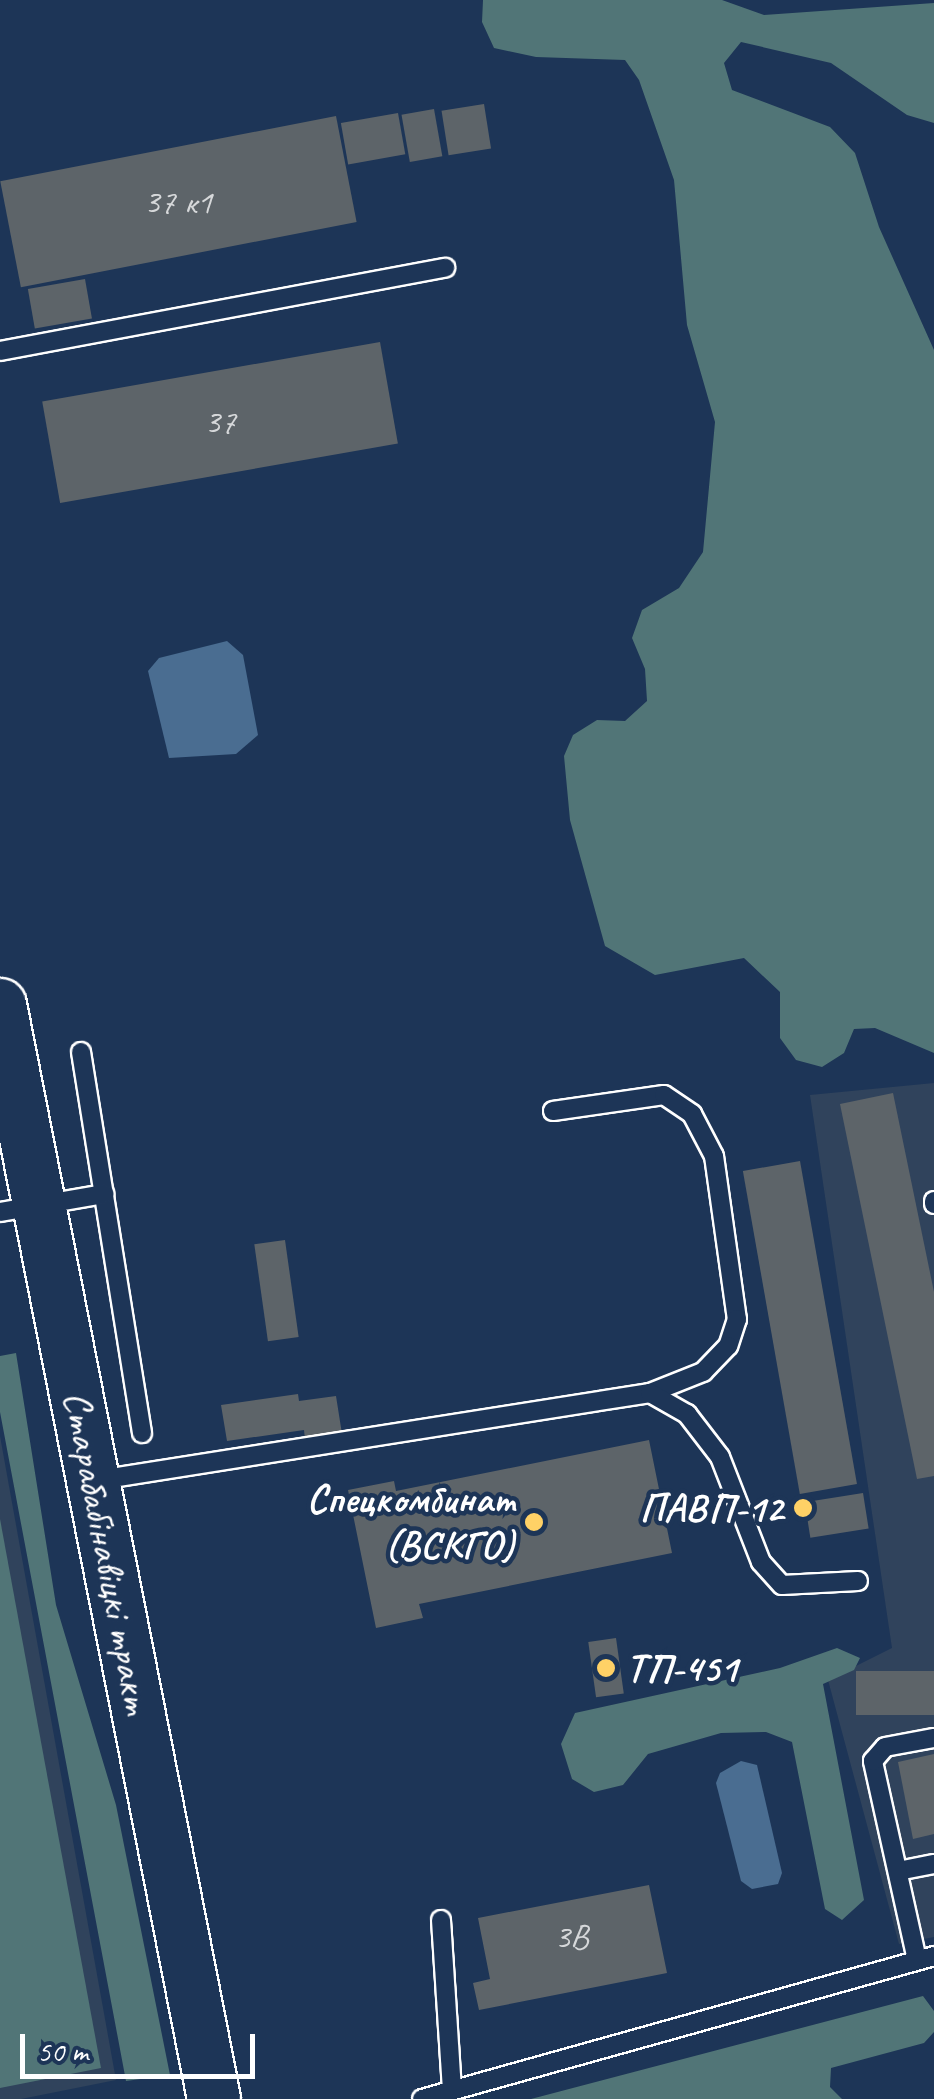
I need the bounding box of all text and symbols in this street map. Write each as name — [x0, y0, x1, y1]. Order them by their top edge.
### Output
house number: 37 к1 — [144, 181, 212, 223]
house number: 37 — [204, 401, 236, 443]
street label: Старабабінавіцкі тракт — [52, 1387, 162, 1717]
place label: Спецкомбинат (ВСКГО) — [307, 1475, 514, 1569]
place label: ПАВП-12 — [640, 1484, 783, 1532]
marker: ПАВП-12 — [792, 1497, 814, 1519]
marker: Спецкомбинат (ВСКГО) — [523, 1511, 545, 1533]
place label: ТП-451 — [626, 1644, 737, 1692]
marker: ТП-451 — [595, 1657, 617, 1679]
house number: 3В — [554, 1916, 588, 1958]
scale bar — [25, 2014, 260, 2076]
text: 50 m — [37, 2032, 88, 2070]

